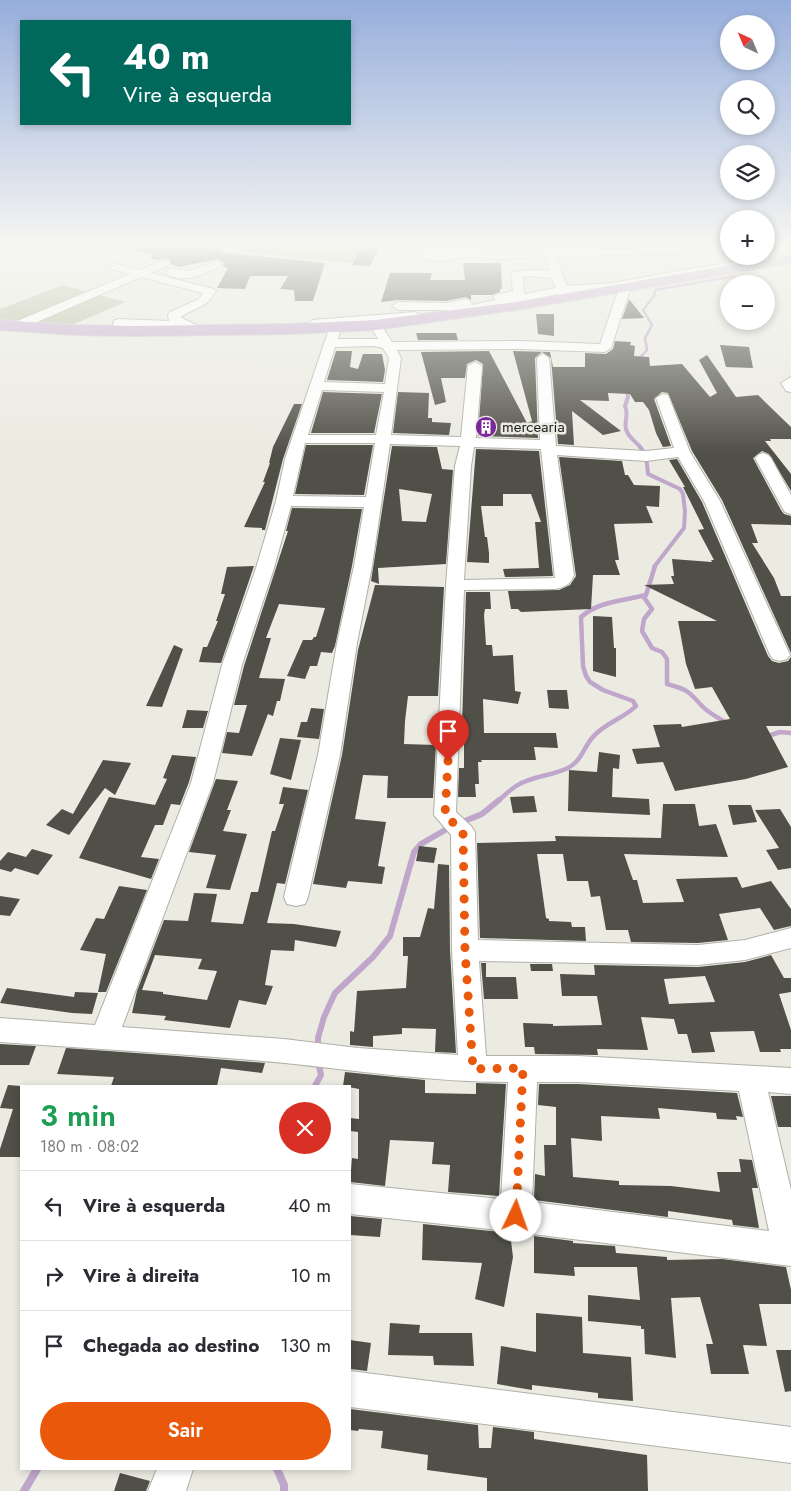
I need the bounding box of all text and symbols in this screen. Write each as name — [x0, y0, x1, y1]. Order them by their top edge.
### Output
north arrow — [720, 15, 775, 70]
map controls — [720, 15, 775, 330]
text: 40 m — [123, 32, 210, 82]
icon: left — [40, 40, 105, 105]
text: Vire à esquerda — [123, 78, 272, 110]
button: search — [720, 80, 775, 135]
button: layers — [720, 145, 775, 200]
button: + — [720, 210, 775, 265]
button: − — [720, 275, 775, 330]
building icon: mercearia — [474, 415, 498, 439]
place label: mercearia — [502, 416, 565, 438]
pin — [427, 710, 469, 761]
icon: arrive — [434, 717, 462, 745]
text: 3 min — [40, 1094, 116, 1137]
button: close — [279, 1102, 331, 1154]
text: 180 m · 08:02 — [40, 1135, 139, 1158]
position arrow — [489, 1189, 541, 1241]
icon: left — [40, 1192, 68, 1220]
text: Vire à esquerda — [83, 1192, 225, 1219]
text: 40 m — [288, 1192, 331, 1219]
icon: right — [40, 1262, 68, 1290]
text: Vire à direita — [83, 1262, 199, 1289]
text: 10 m — [291, 1262, 331, 1289]
icon: arrive — [40, 1332, 68, 1360]
text: Chegada ao destino — [83, 1332, 259, 1359]
text: 130 m — [280, 1332, 331, 1359]
button: Sair — [40, 1402, 331, 1460]

